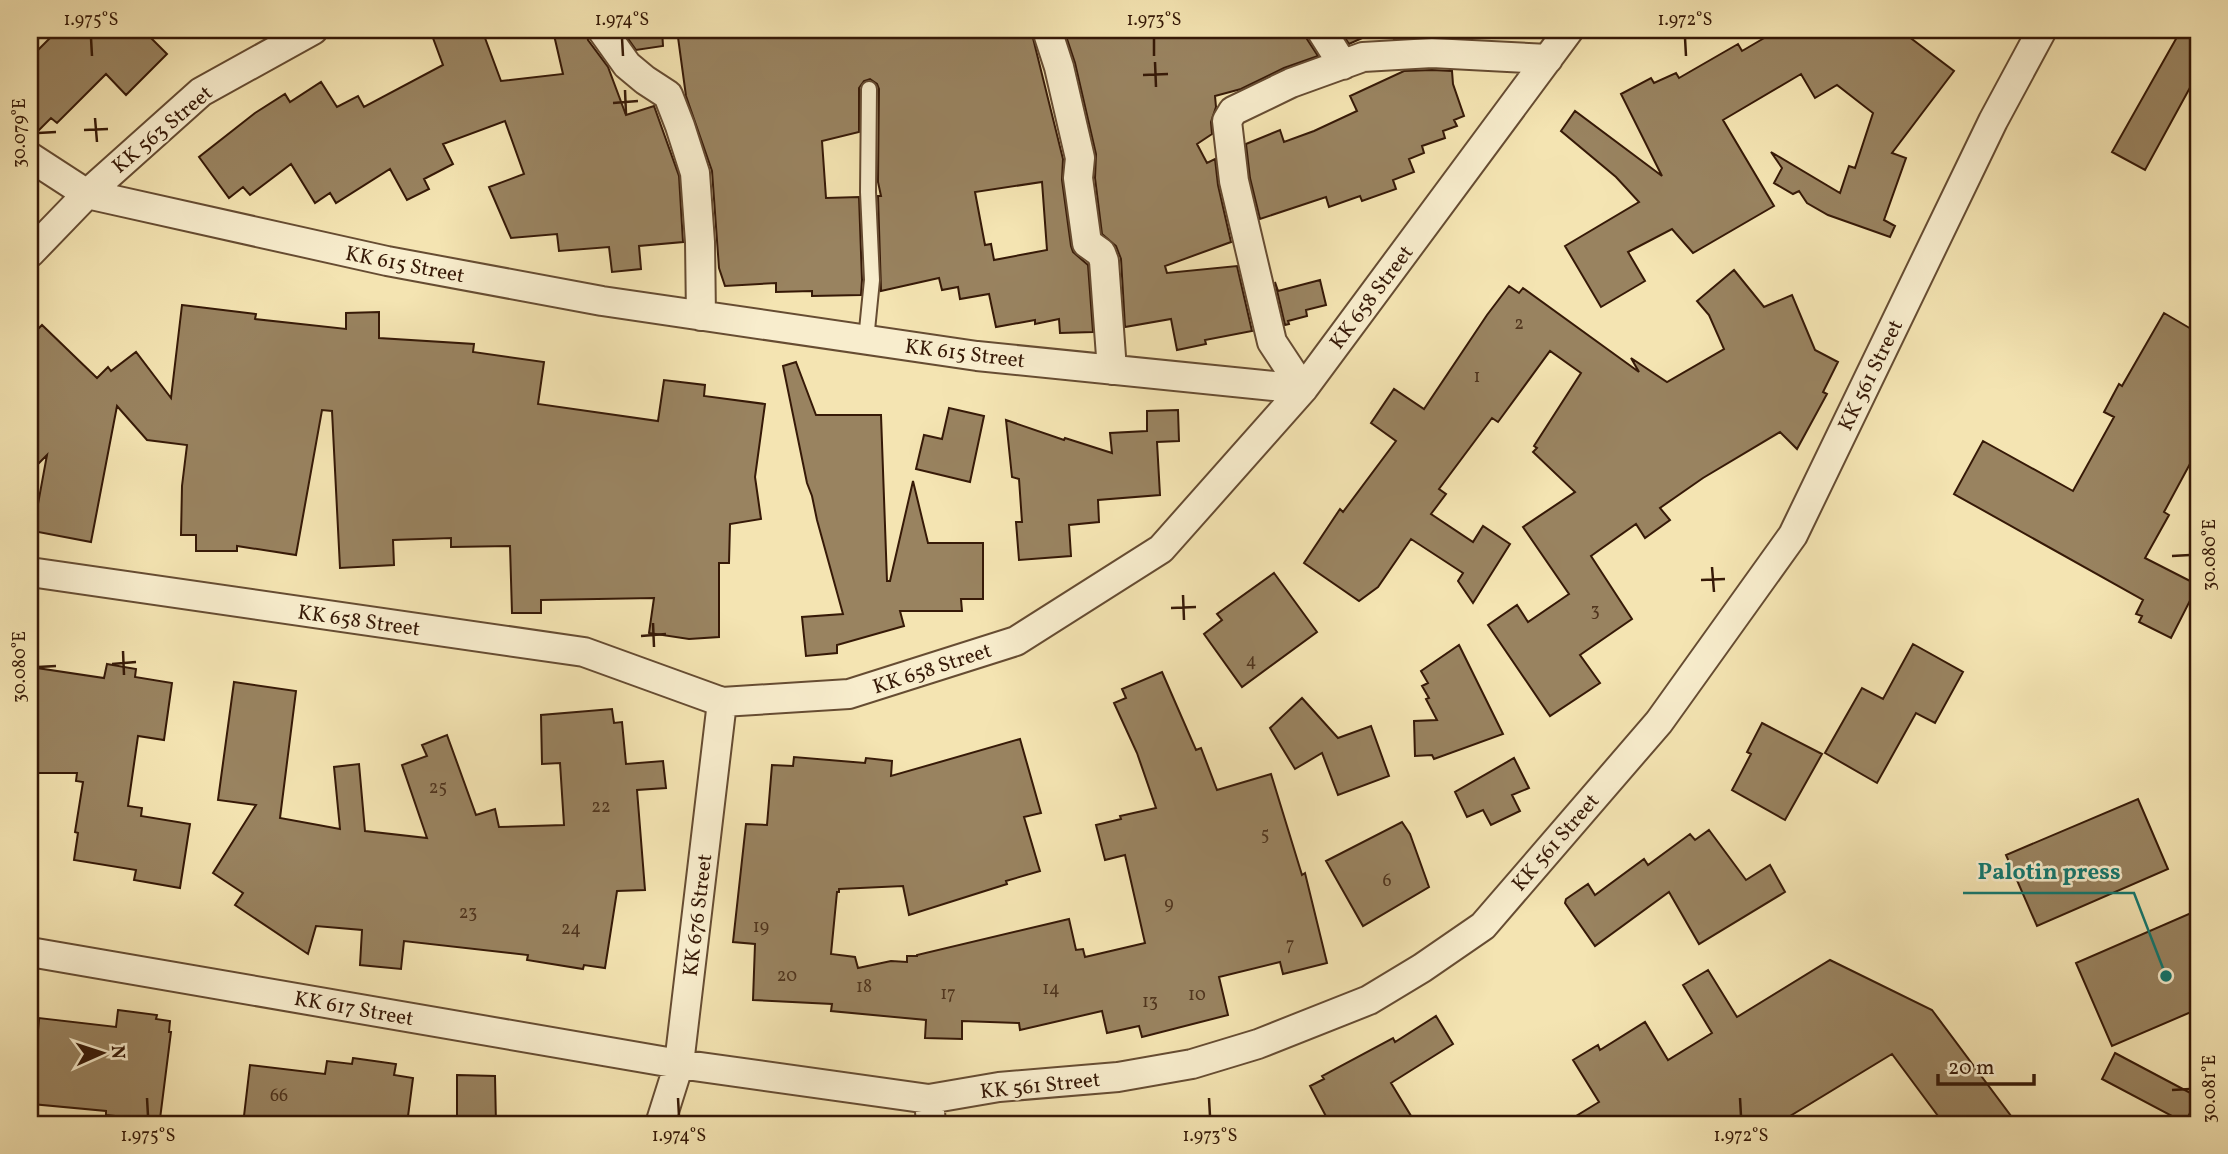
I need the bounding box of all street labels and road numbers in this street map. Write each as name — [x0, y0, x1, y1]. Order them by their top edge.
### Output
street label: KK 563 Street — [106, 79, 219, 181]
street label: KK 615 Street — [343, 240, 467, 291]
street label: KK 658 Street — [1324, 240, 1421, 356]
street label: KK 561 Street — [1832, 315, 1911, 436]
street label: KK 615 Street — [903, 333, 1027, 376]
street label: KK 658 Street — [296, 599, 422, 644]
street label: KK 658 Street — [869, 637, 996, 702]
street label: KK 561 Street — [1506, 788, 1607, 898]
street label: KK 676 Street — [677, 852, 720, 978]
street label: KK 617 Street — [292, 985, 416, 1034]
street label: KK 561 Street — [979, 1066, 1102, 1107]

